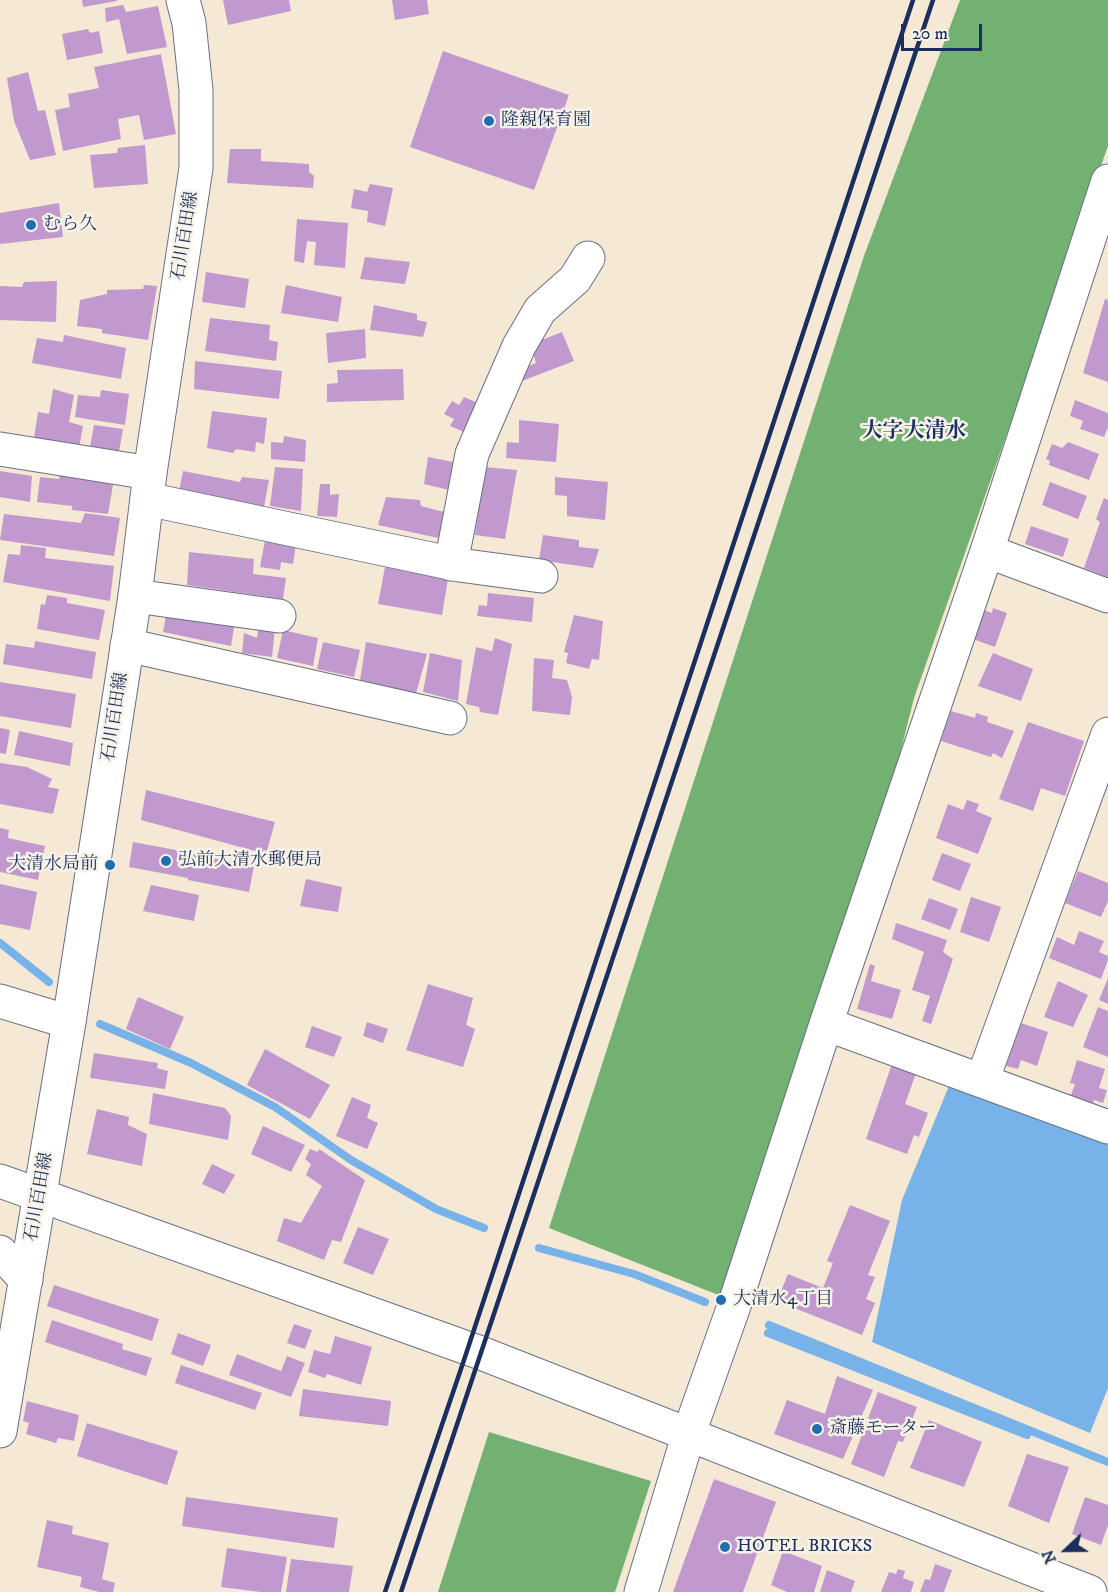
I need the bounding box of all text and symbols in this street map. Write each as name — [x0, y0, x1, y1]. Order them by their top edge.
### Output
scale bar — [904, 12, 985, 50]
text: 20 m — [912, 23, 948, 45]
place label: 隆親保育園 — [501, 110, 591, 132]
marker: 隆親保育園 — [482, 114, 496, 128]
street label: 石川百田線 — [168, 190, 204, 282]
place label: むら久 — [43, 214, 97, 236]
marker: むら久 — [24, 218, 38, 232]
district label: 大字大清水 — [862, 420, 966, 446]
street label: 石川百田線 — [98, 671, 134, 763]
place label: 弘前大清水郵便局 — [178, 850, 322, 872]
place label: 大清水局前 — [8, 854, 98, 876]
marker: 弘前大清水郵便局 — [159, 854, 173, 868]
marker: 大清水局前 — [103, 858, 117, 872]
street label: 石川百田線 — [22, 1151, 58, 1243]
place label: 大清水4丁目 — [733, 1289, 833, 1311]
marker: 大清水4丁目 — [714, 1293, 728, 1307]
place label: 斎藤モーター — [829, 1418, 936, 1440]
marker: 斎藤モーター — [810, 1422, 824, 1436]
north arrow — [1036, 1520, 1096, 1580]
place label: HOTEL BRICKS — [737, 1536, 872, 1558]
marker: HOTEL BRICKS — [718, 1540, 732, 1554]
text: N — [1038, 1547, 1061, 1567]

